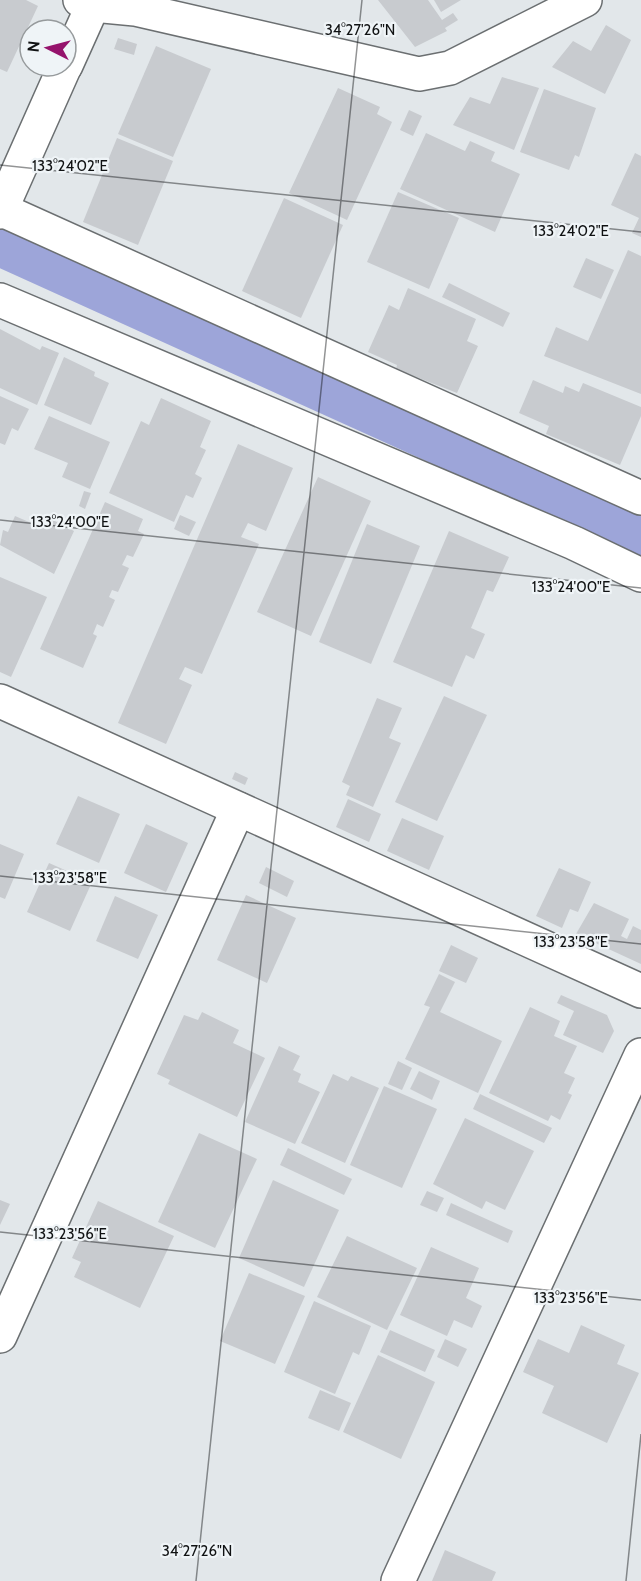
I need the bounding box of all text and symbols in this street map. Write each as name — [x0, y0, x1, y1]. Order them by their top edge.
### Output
north arrow — [18, 18, 78, 78]
text: 34°27'26"N — [325, 21, 395, 39]
text: N — [24, 40, 44, 53]
text: 133°24'02"E — [32, 157, 108, 175]
text: 133°24'02"E — [533, 222, 609, 240]
text: 133°24'00"E — [31, 513, 109, 531]
text: 133°24'00"E — [532, 578, 610, 596]
text: 133°23'58"E — [33, 869, 107, 887]
text: 133°23'58"E — [534, 933, 608, 951]
text: 133°23'56"E — [33, 1225, 107, 1243]
text: 133°23'56"E — [534, 1289, 608, 1307]
text: 34°27'26"N — [162, 1542, 232, 1560]

